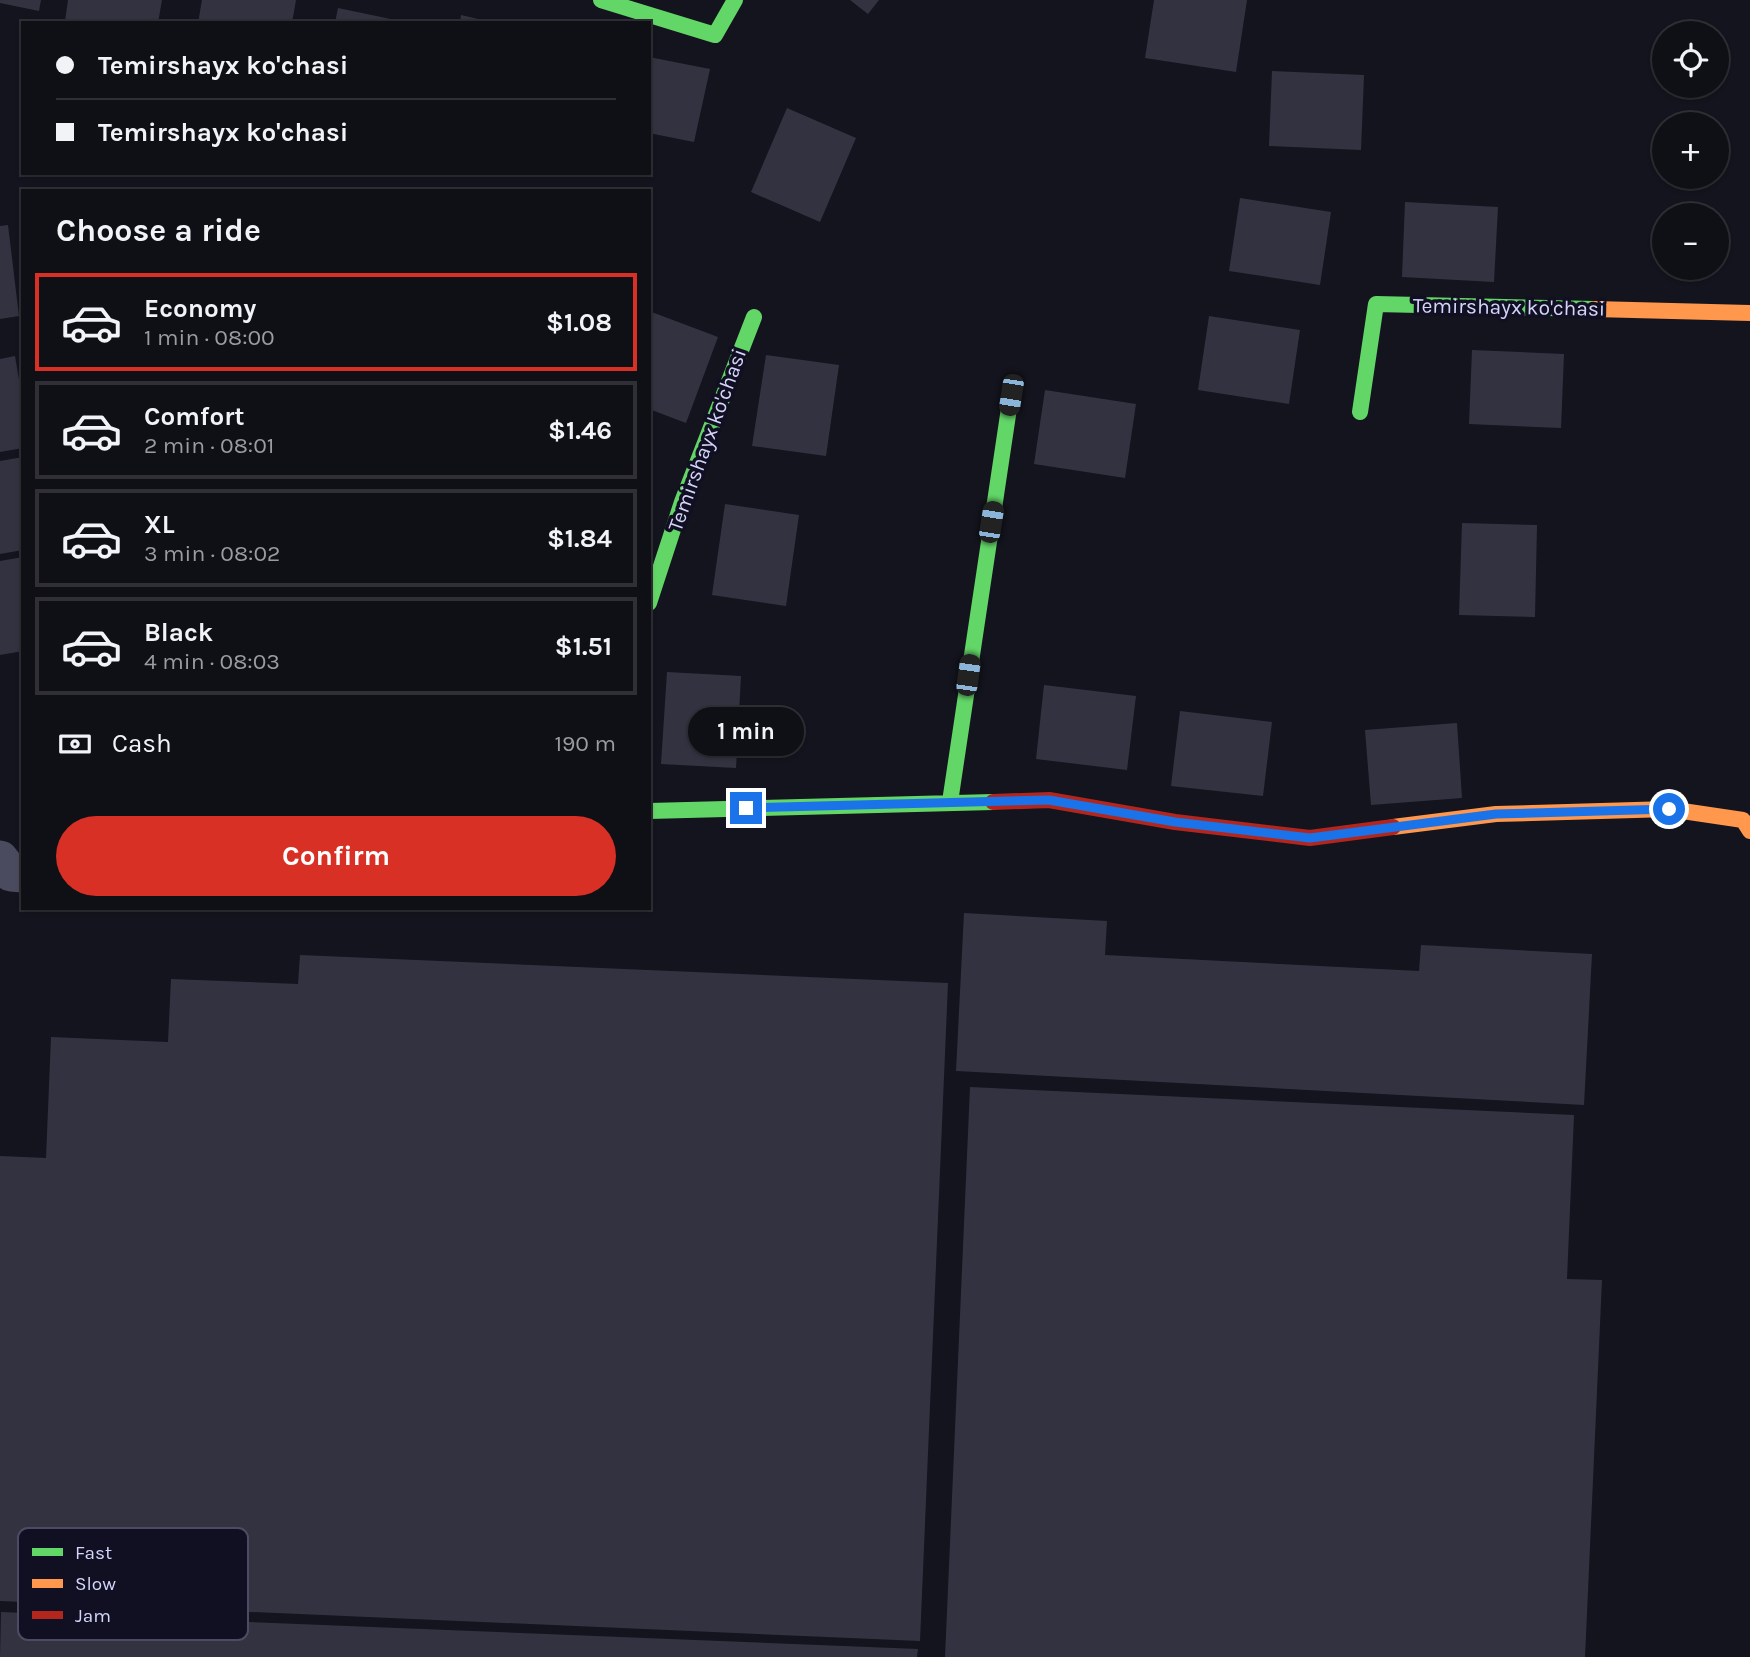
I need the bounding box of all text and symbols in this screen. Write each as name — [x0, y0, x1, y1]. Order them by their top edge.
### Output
map controls — [1652, 21, 1729, 280]
button: locate — [1652, 21, 1729, 98]
text: Temirshayx ko'chasi — [98, 50, 348, 81]
button: + — [1652, 112, 1729, 189]
text: Temirshayx ko'chasi — [98, 117, 348, 148]
button: − — [1652, 203, 1729, 280]
text: Choose a ride — [56, 212, 261, 249]
icon: car — [60, 291, 123, 354]
text: Economy — [144, 293, 256, 324]
street label: Temirshayx ko'chasi — [1413, 293, 1605, 321]
text: $1.08 — [546, 307, 612, 338]
text: 1 min · 08:00 — [144, 324, 275, 351]
street label: Temirshayx ko'chasi — [663, 345, 751, 535]
car — [998, 373, 1025, 417]
icon: car — [60, 399, 123, 462]
text: Comfort — [144, 401, 245, 432]
text: $1.46 — [548, 415, 612, 446]
text: 2 min · 08:01 — [144, 432, 274, 459]
car — [978, 500, 1005, 544]
icon: car — [60, 507, 123, 570]
text: XL — [144, 509, 175, 540]
text: $1.84 — [547, 523, 612, 554]
text: 3 min · 08:02 — [144, 540, 280, 567]
icon: car — [60, 615, 123, 678]
text: Black — [144, 617, 213, 648]
text: $1.51 — [555, 631, 612, 662]
text: 4 min · 08:03 — [144, 648, 280, 675]
car — [955, 653, 982, 697]
callout: 1 min — [688, 706, 804, 756]
text: 1 min — [717, 718, 775, 745]
icon: cash — [56, 725, 94, 763]
text: Cash — [112, 728, 172, 759]
text: 190 m — [554, 730, 616, 757]
route end — [730, 792, 762, 824]
route start — [1653, 793, 1685, 825]
button: Confirm — [56, 816, 616, 896]
legend — [18, 1528, 248, 1640]
text: Fast — [75, 1542, 112, 1564]
text: Slow — [75, 1573, 116, 1595]
text: Jam — [75, 1605, 111, 1627]

